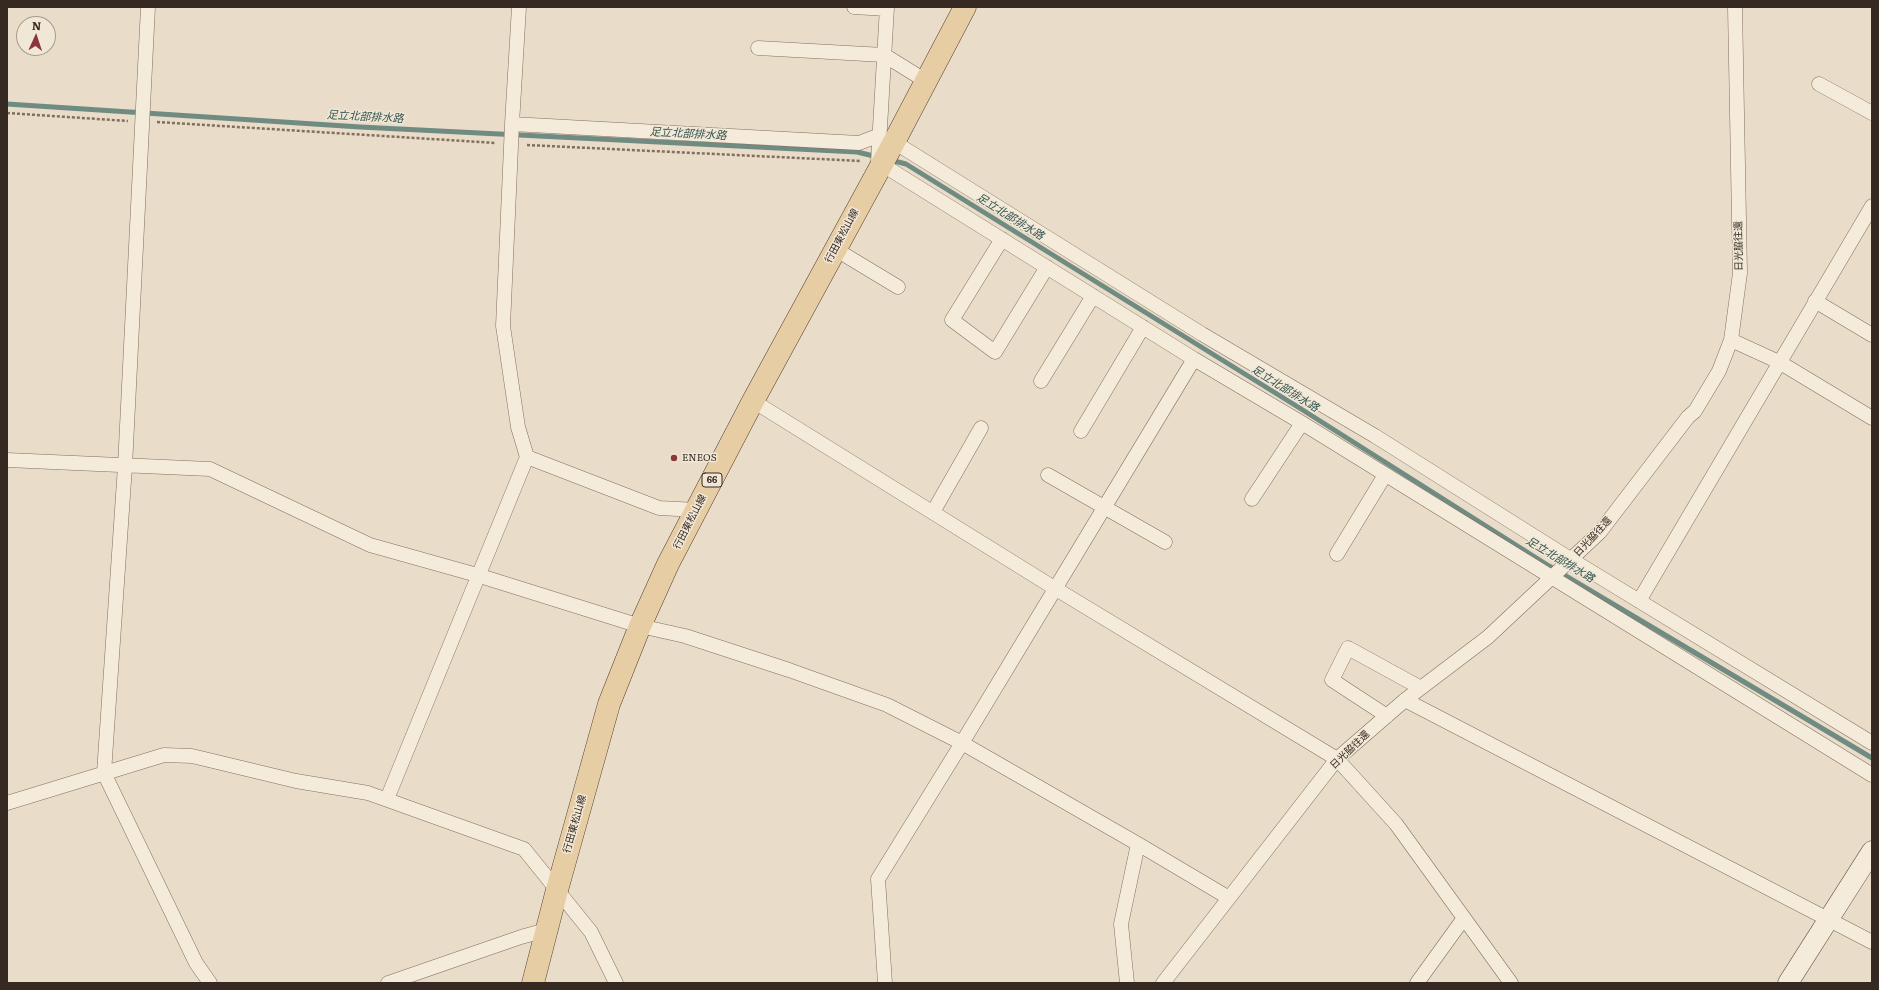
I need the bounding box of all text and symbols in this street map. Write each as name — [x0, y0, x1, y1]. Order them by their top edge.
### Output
north arrow — [16, 16, 56, 56]
text: N — [32, 17, 42, 33]
water label: 足立北部排水路 — [326, 108, 404, 126]
water label: 足立北部排水路 — [649, 125, 727, 143]
water label: 足立北部排水路 — [974, 191, 1046, 243]
street label: 行田東松山線 — [823, 207, 861, 265]
street label: 日光脇往還 — [1733, 221, 1745, 271]
water label: 足立北部排水路 — [1249, 363, 1321, 415]
place label: ENEOS — [682, 452, 717, 464]
marker: ENEOS — [669, 453, 679, 463]
road number: 66 — [702, 473, 722, 487]
street label: 行田東松山線 — [671, 493, 709, 551]
street label: 日光脇往還 — [1572, 515, 1614, 559]
water label: 足立北部排水路 — [1524, 535, 1596, 585]
street label: 日光脇往還 — [1328, 728, 1372, 772]
street label: 行田東松山線 — [561, 794, 589, 854]

